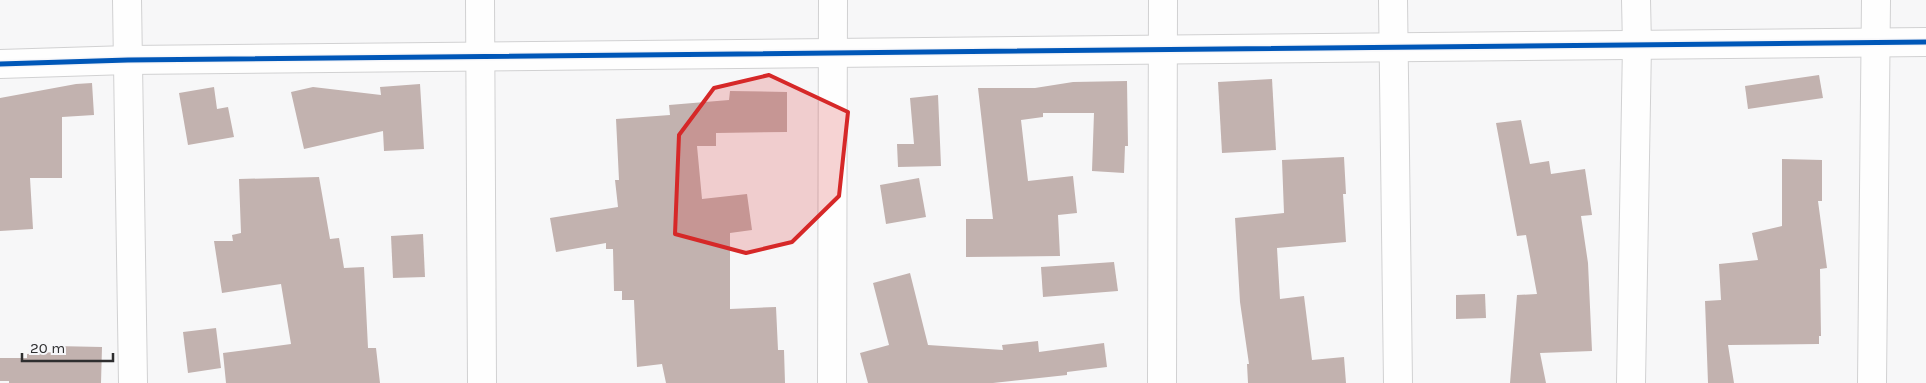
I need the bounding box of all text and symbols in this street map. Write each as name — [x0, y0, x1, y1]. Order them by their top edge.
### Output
scale bar — [22, 330, 114, 362]
text: 20 m — [30, 339, 65, 357]

